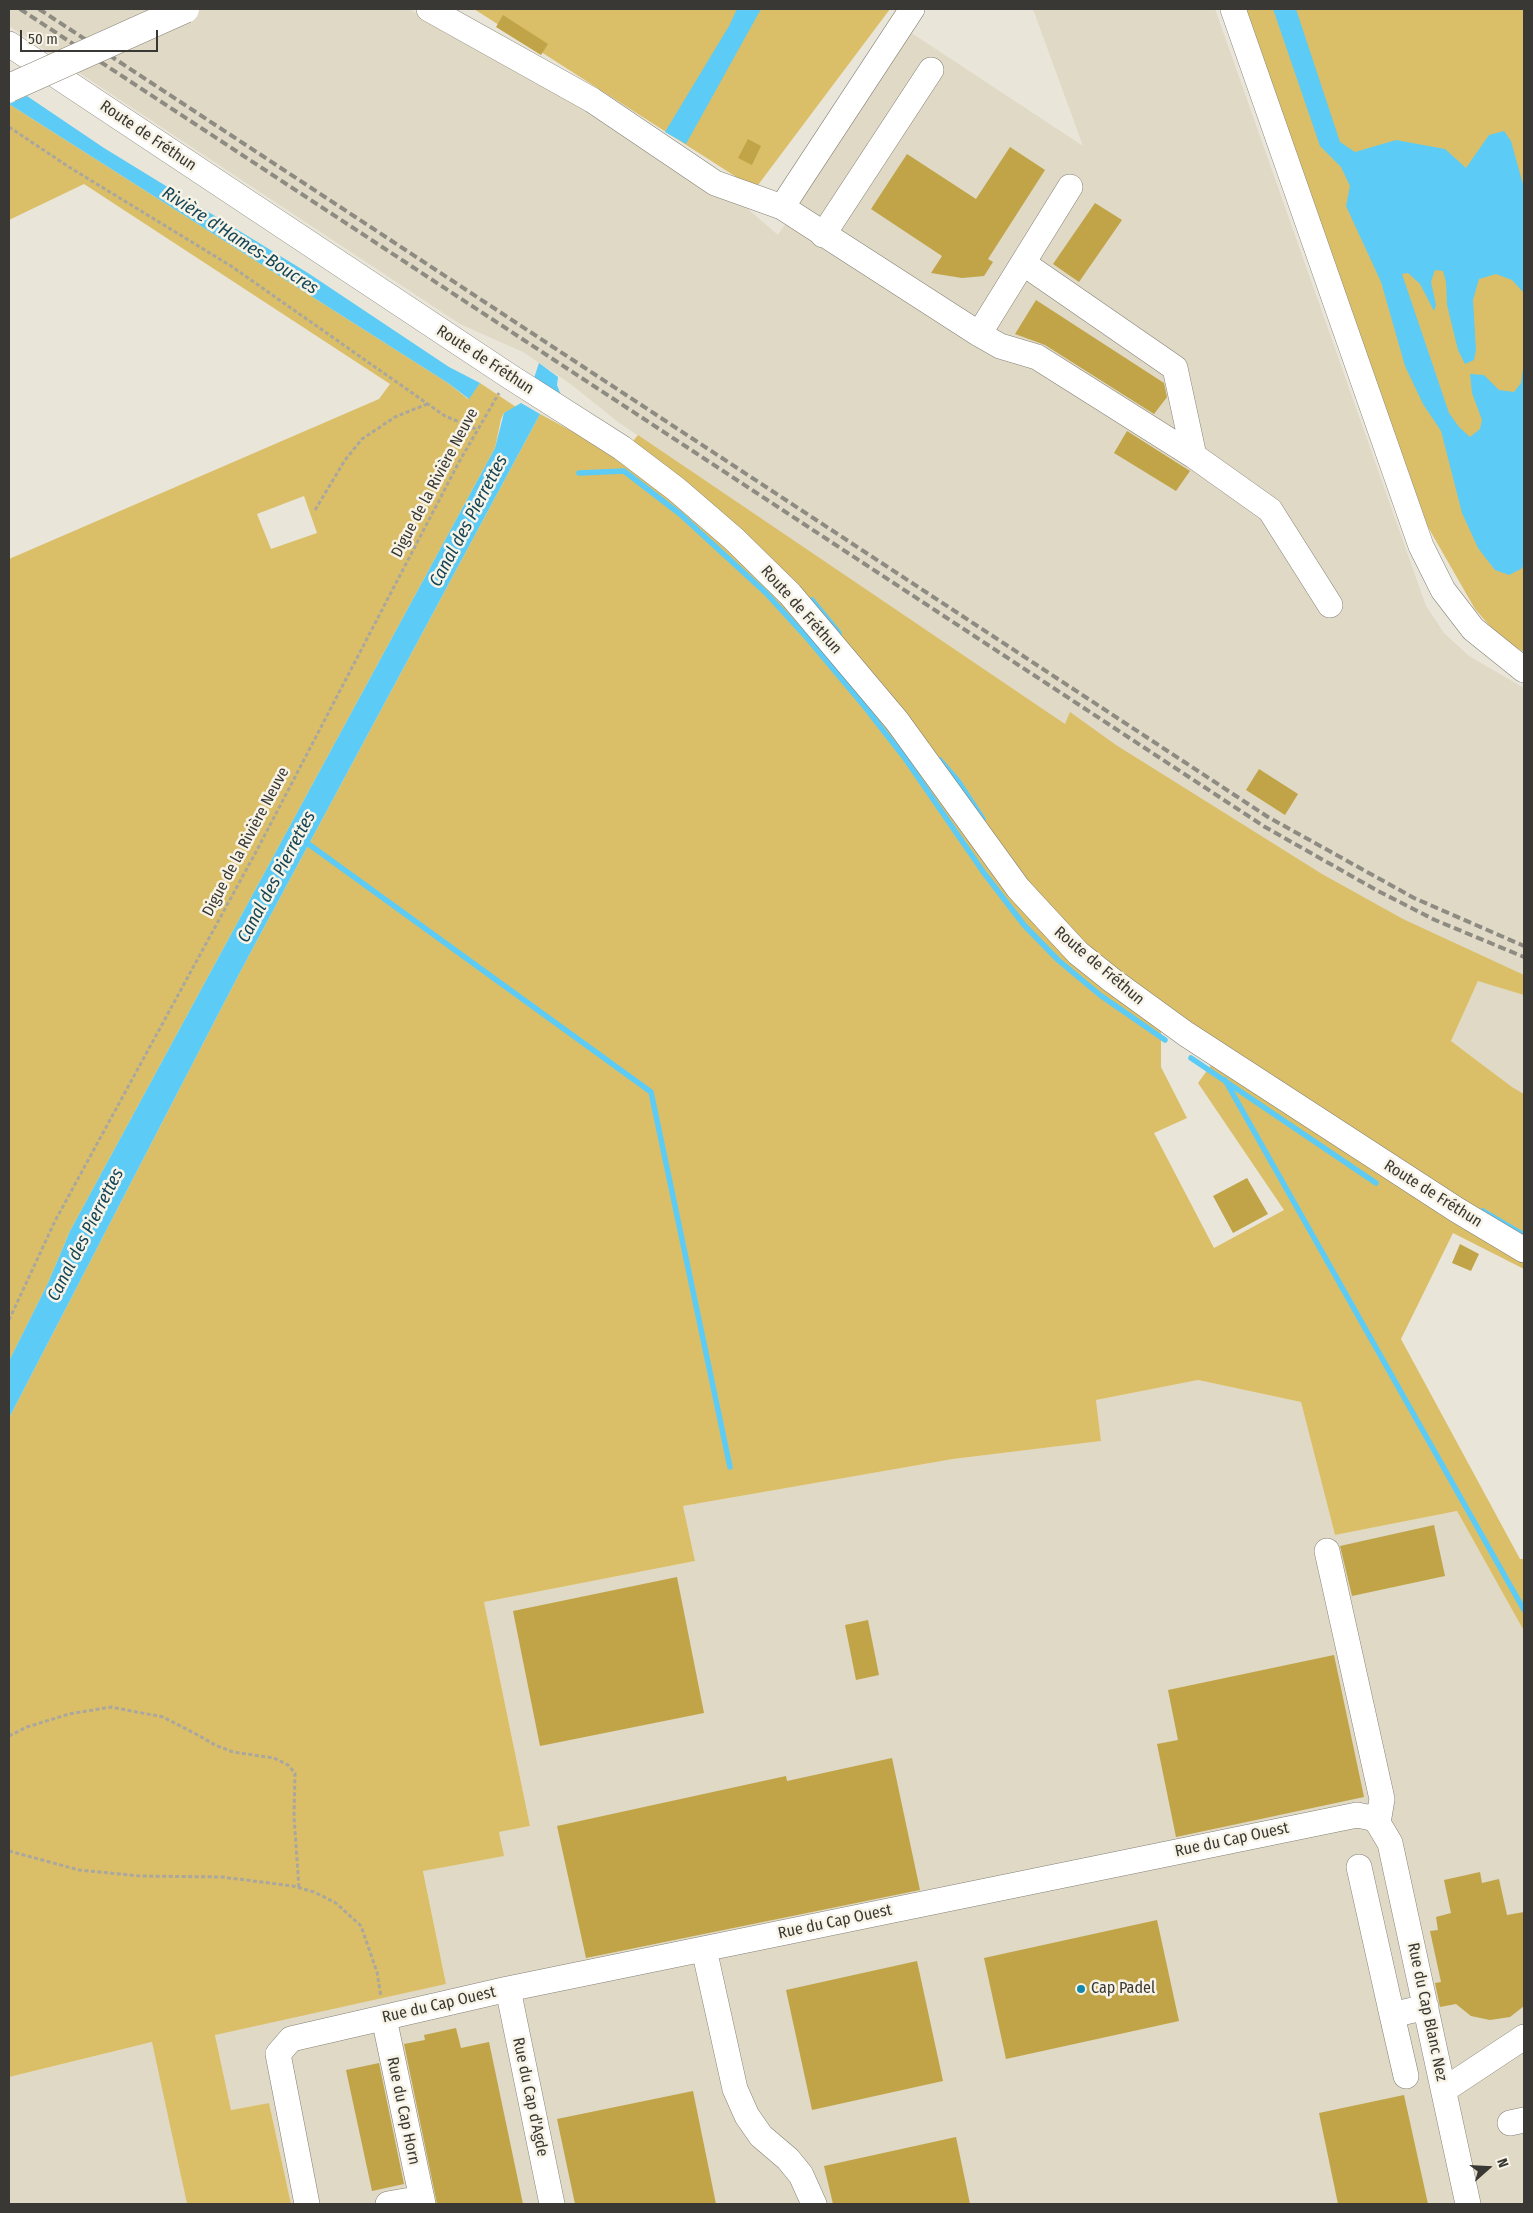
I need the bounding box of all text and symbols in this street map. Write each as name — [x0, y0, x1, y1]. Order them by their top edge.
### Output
scale bar — [22, 20, 160, 52]
text: 50 m — [28, 30, 58, 48]
street label: Route de Fréthun — [96, 97, 200, 175]
water label: Rivière d'Hames-Boucres — [158, 182, 322, 300]
street label: Route de Fréthun — [433, 321, 537, 399]
street label: Digue de la Rivière Neuve — [387, 405, 483, 561]
water label: Canal des Pierrettes — [425, 452, 513, 590]
street label: Route de Fréthun — [756, 562, 846, 658]
street label: Digue de la Rivière Neuve — [198, 764, 294, 920]
water label: Canal des Pierrettes — [233, 808, 321, 946]
street label: Route de Fréthun — [1050, 923, 1148, 1009]
street label: Route de Fréthun — [1380, 1156, 1486, 1232]
water label: Canal des Pierrettes — [43, 1165, 129, 1305]
street label: Rue du Cap Ouest — [1173, 1819, 1291, 1861]
street label: Rue du Cap Ouest — [776, 1901, 894, 1943]
street label: Rue du Cap Blanc Nez — [1403, 1941, 1451, 2083]
place label: Cap Padel — [1091, 1979, 1155, 1999]
street label: Rue du Cap Ouest — [380, 1983, 498, 2027]
marker: Cap Padel — [1075, 1983, 1087, 1995]
street label: Rue du Cap d'Agde — [508, 2036, 552, 2158]
street label: Rue du Cap Horn — [382, 2055, 424, 2167]
north arrow — [1463, 2143, 1513, 2193]
text: N — [1493, 2156, 1512, 2170]

